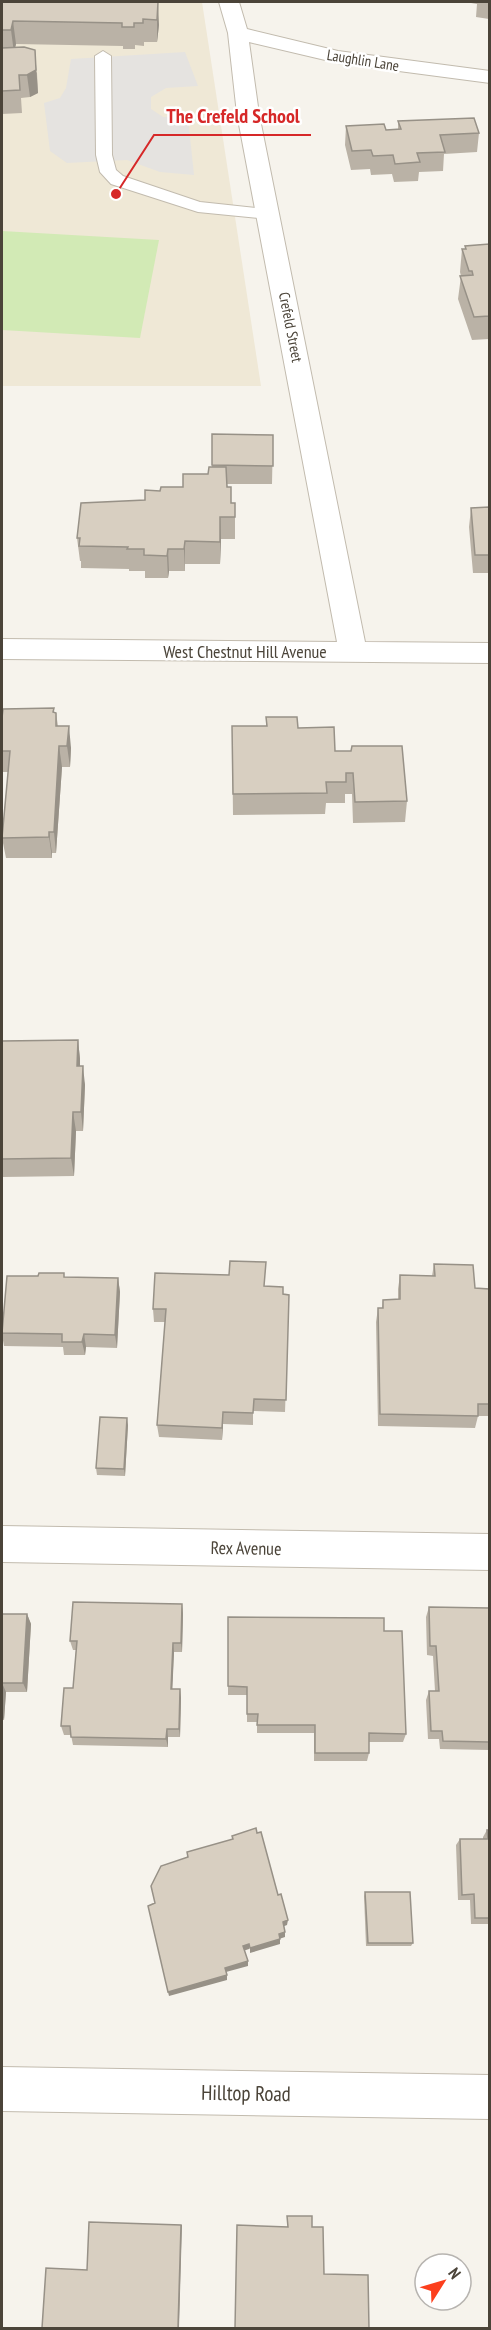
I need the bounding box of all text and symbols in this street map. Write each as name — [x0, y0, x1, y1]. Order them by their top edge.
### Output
street label: Laughlin Lane — [326, 45, 400, 75]
callout: The Crefeld School — [154, 97, 311, 135]
text: The Crefeld School — [166, 103, 300, 129]
street label: Crefeld Street — [275, 290, 307, 364]
street label: West Chestnut Hill Avenue — [163, 640, 327, 663]
street label: Rex Avenue — [210, 1536, 282, 1560]
street label: Hilltop Road — [201, 2079, 291, 2107]
north arrow — [413, 2252, 473, 2312]
text: N — [444, 2264, 466, 2282]

